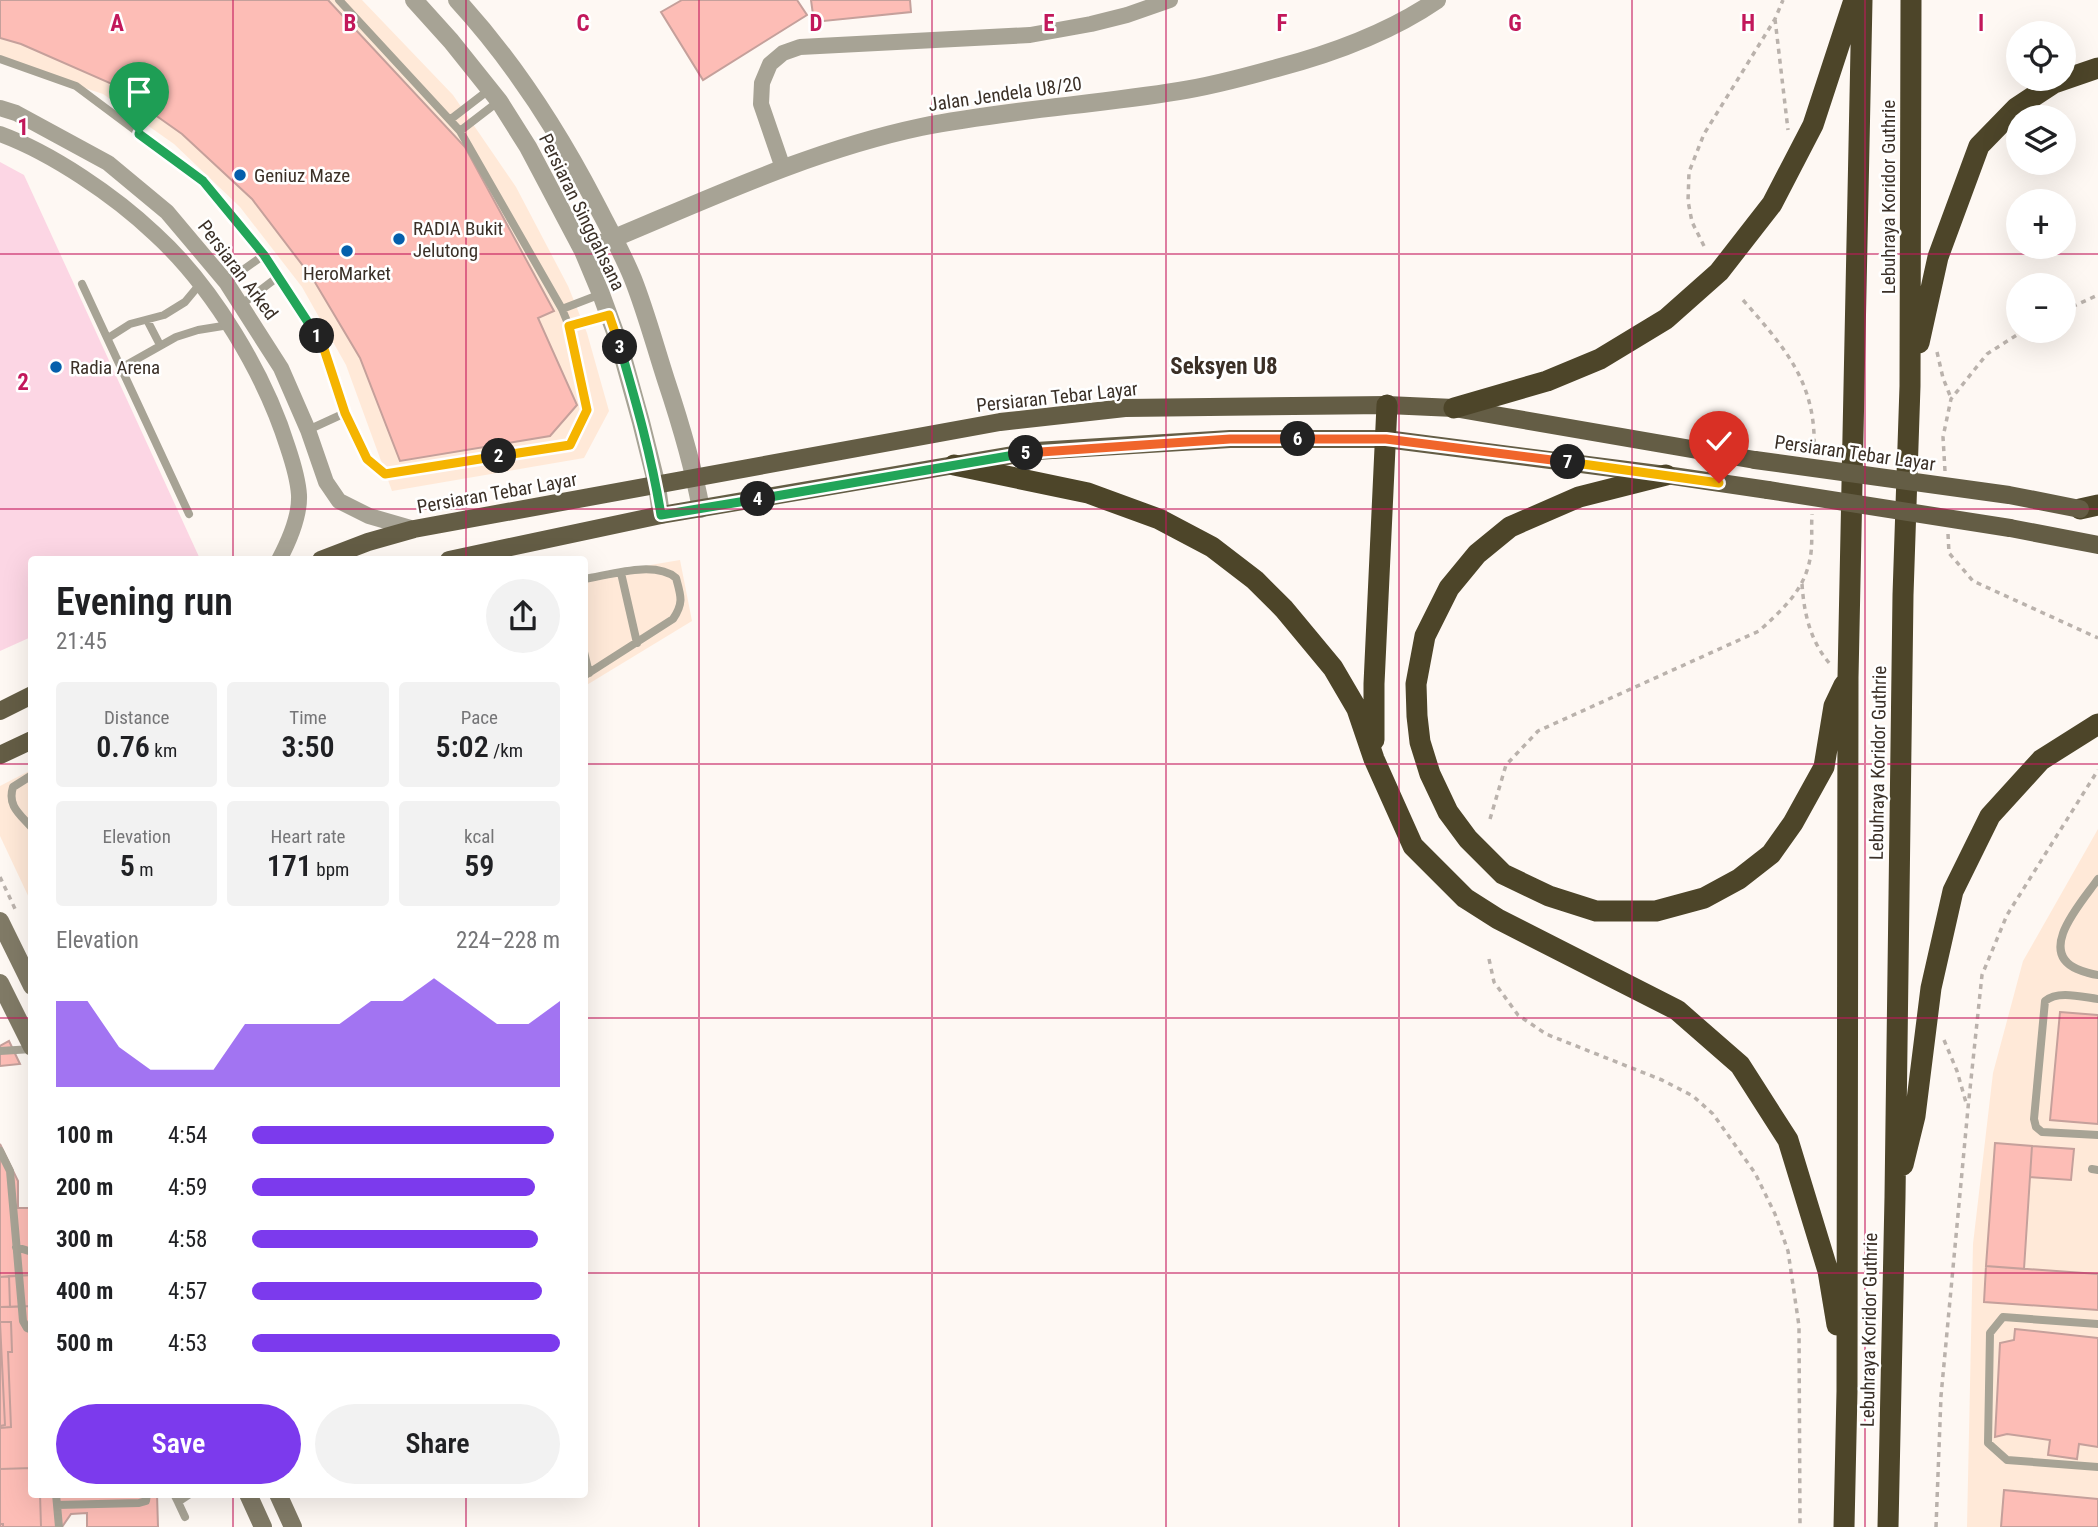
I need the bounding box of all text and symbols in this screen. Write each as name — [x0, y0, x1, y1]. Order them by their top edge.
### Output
text: A — [110, 10, 124, 37]
text: B — [344, 10, 356, 37]
text: C — [576, 10, 590, 37]
text: D — [810, 10, 823, 37]
text: E — [1043, 10, 1055, 37]
text: F — [1277, 10, 1288, 37]
text: G — [1508, 10, 1522, 37]
text: H — [1741, 10, 1755, 37]
text: I — [1978, 10, 1984, 37]
map controls — [2006, 21, 2076, 343]
button: locate — [2006, 21, 2076, 91]
pin — [109, 62, 169, 134]
street label: Jalan Jendela U8/20 — [927, 72, 1083, 116]
icon: arrive — [120, 73, 158, 111]
street label: Lebuhraya Koridor Guthrie — [1877, 100, 1900, 294]
button: layers — [2006, 105, 2076, 175]
text: 1 — [17, 114, 29, 141]
street label: Persiaran Singgahsana — [534, 130, 630, 294]
place label: Geniuz Maze — [254, 164, 350, 187]
marker: Geniuz Maze — [232, 167, 248, 183]
button: + — [2006, 189, 2076, 259]
street label: Persiaran Arked — [193, 216, 283, 324]
place label: RADIA Bukit Jelutong — [413, 217, 503, 262]
marker: RADIA Bukit Jelutong — [391, 231, 407, 247]
marker: HeroMarket — [339, 243, 355, 259]
place label: HeroMarket — [303, 262, 391, 285]
button: − — [2006, 273, 2076, 343]
pin: 1 — [300, 318, 334, 354]
text: 1 — [312, 324, 321, 347]
pin: 3 — [602, 330, 638, 364]
text: 3 — [615, 335, 624, 358]
district label: Seksyen U8 — [1170, 353, 1278, 380]
place label: Radia Arena — [70, 356, 160, 379]
marker: Radia Arena — [48, 359, 64, 375]
text: 2 — [17, 369, 29, 396]
street label: Persiaran Tebar Layar — [975, 377, 1139, 417]
pin — [1689, 411, 1749, 483]
pin: 6 — [1280, 422, 1316, 457]
icon: check — [1700, 422, 1738, 460]
text: 6 — [1293, 427, 1302, 450]
street label: Persiaran Tebar Layar — [1773, 430, 1937, 476]
pin: 5 — [1009, 435, 1044, 470]
pin: 2 — [482, 438, 516, 474]
text: 5 — [1021, 441, 1030, 464]
text: 2 — [494, 444, 503, 467]
pin: 7 — [1550, 444, 1586, 480]
text: 7 — [1563, 450, 1572, 473]
street label: Persiaran Tebar Layar — [415, 468, 579, 518]
pin: 4 — [740, 482, 776, 516]
text: 4 — [753, 487, 762, 510]
button: share — [486, 579, 560, 653]
text: Evening run — [56, 580, 233, 624]
text: 21:45 — [56, 628, 107, 655]
street label: Lebuhraya Koridor Guthrie — [1865, 665, 1891, 860]
text: Distance — [104, 706, 169, 729]
text: Time — [289, 706, 327, 729]
text: Pace — [461, 706, 498, 729]
text: 0.76 — [96, 729, 150, 764]
text: 3:50 — [281, 729, 335, 764]
text: 5:02 — [436, 729, 489, 764]
text: km — [150, 739, 177, 762]
text: /km — [489, 739, 523, 762]
text: Elevation — [102, 825, 171, 848]
text: Heart rate — [270, 825, 346, 848]
text: kcal — [464, 825, 495, 848]
text: 5 — [120, 848, 135, 883]
text: 171 — [267, 848, 312, 883]
text: 59 — [464, 848, 494, 883]
text: m — [135, 858, 154, 881]
text: bpm — [312, 858, 349, 881]
text: Elevation — [56, 927, 139, 954]
text: 224–228 m — [456, 927, 560, 954]
text: 100 m — [56, 1122, 113, 1149]
text: 4:54 — [168, 1122, 207, 1149]
text: 200 m — [56, 1174, 113, 1201]
text: 4:59 — [168, 1174, 207, 1201]
text: 300 m — [56, 1226, 113, 1253]
text: 4:58 — [168, 1226, 207, 1253]
street label: Lebuhraya Koridor Guthrie — [1856, 1232, 1882, 1427]
text: 400 m — [56, 1278, 113, 1305]
text: 4:57 — [168, 1278, 207, 1305]
text: 500 m — [56, 1330, 113, 1357]
text: 4:53 — [168, 1330, 207, 1357]
button: Save — [56, 1404, 301, 1484]
button: Share — [315, 1404, 560, 1484]

